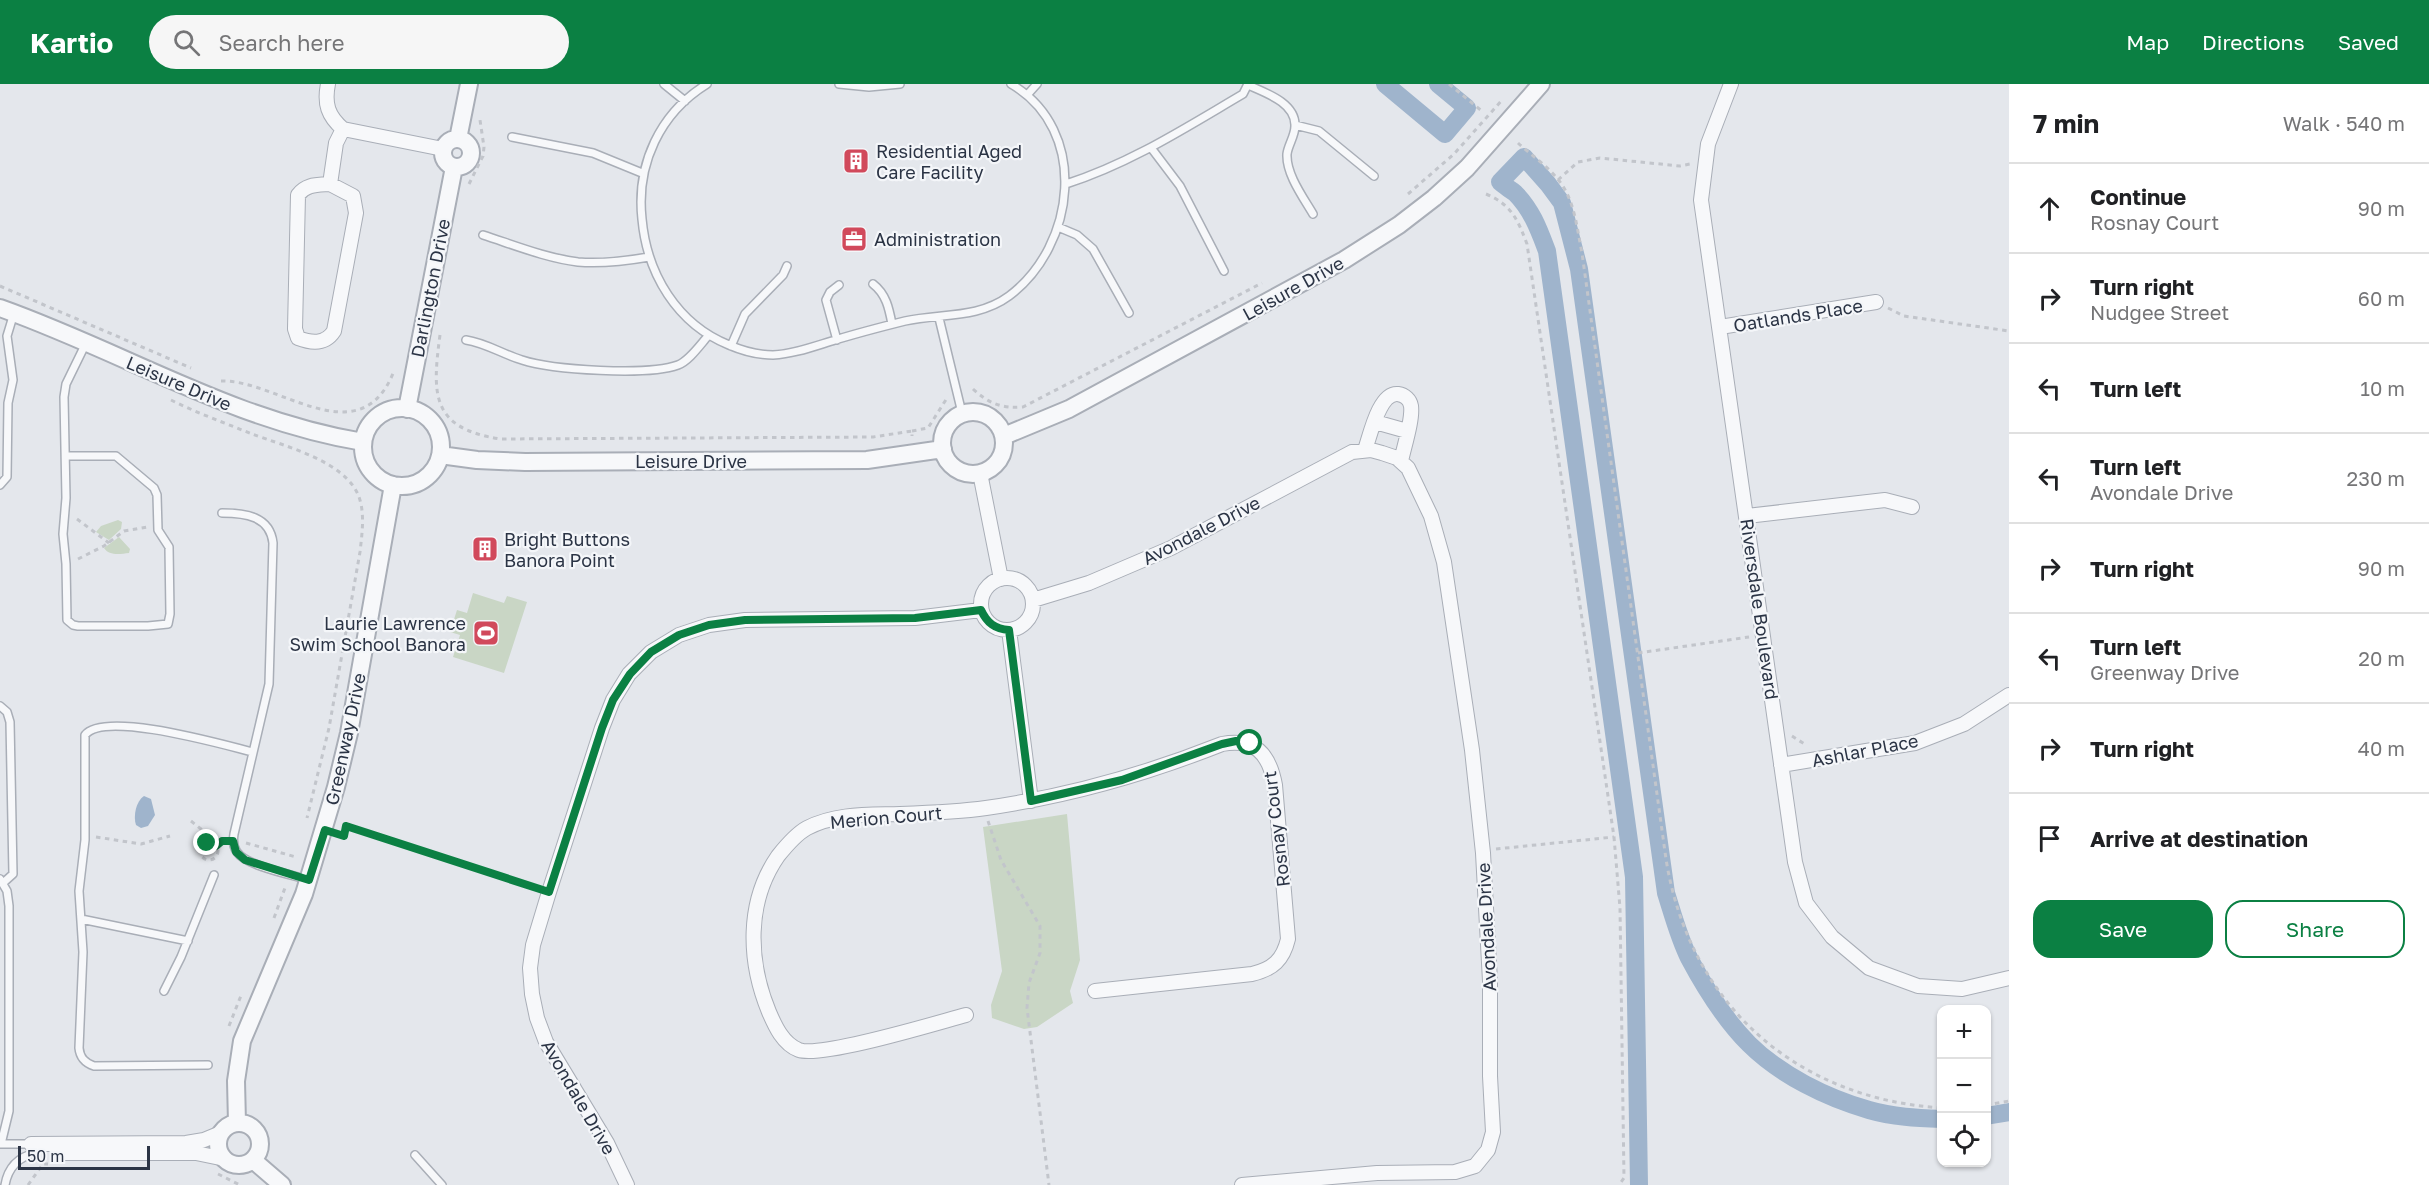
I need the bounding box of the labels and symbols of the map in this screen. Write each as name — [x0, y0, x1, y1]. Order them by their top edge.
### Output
place label: Residential Aged Care Facility — [876, 140, 1022, 183]
building icon: Residential Aged Care Facility — [841, 146, 871, 176]
street label: Darlington Drive — [406, 217, 454, 359]
office icon: Administration — [839, 224, 869, 254]
place label: Administration — [874, 228, 1001, 250]
street label: Leisure Drive — [1239, 251, 1347, 325]
street label: Oatlands Place — [1732, 294, 1864, 336]
street label: Leisure Drive — [123, 351, 235, 415]
street label: Leisure Drive — [635, 450, 747, 472]
street label: Avondale Drive — [1139, 491, 1263, 569]
street label: Riversdale Boulevard — [1736, 517, 1784, 701]
place label: Bright Buttons Banora Point — [504, 528, 630, 571]
building icon: Bright Buttons Banora Point — [470, 534, 500, 564]
place label: Laurie Lawrence Swim School Banora — [289, 612, 466, 655]
sports icon: Laurie Lawrence Swim School Banora — [471, 618, 501, 648]
street label: Greenway Drive — [320, 671, 370, 807]
route start — [1236, 729, 1262, 755]
street label: Ashlar Place — [1810, 729, 1920, 771]
street label: Rosnay Court — [1258, 770, 1294, 888]
street label: Merion Court — [829, 801, 943, 833]
route end — [193, 829, 219, 855]
street label: Avondale Drive — [1472, 862, 1500, 992]
street label: Avondale Drive — [537, 1036, 621, 1158]
scale bar — [18, 1143, 150, 1170]

